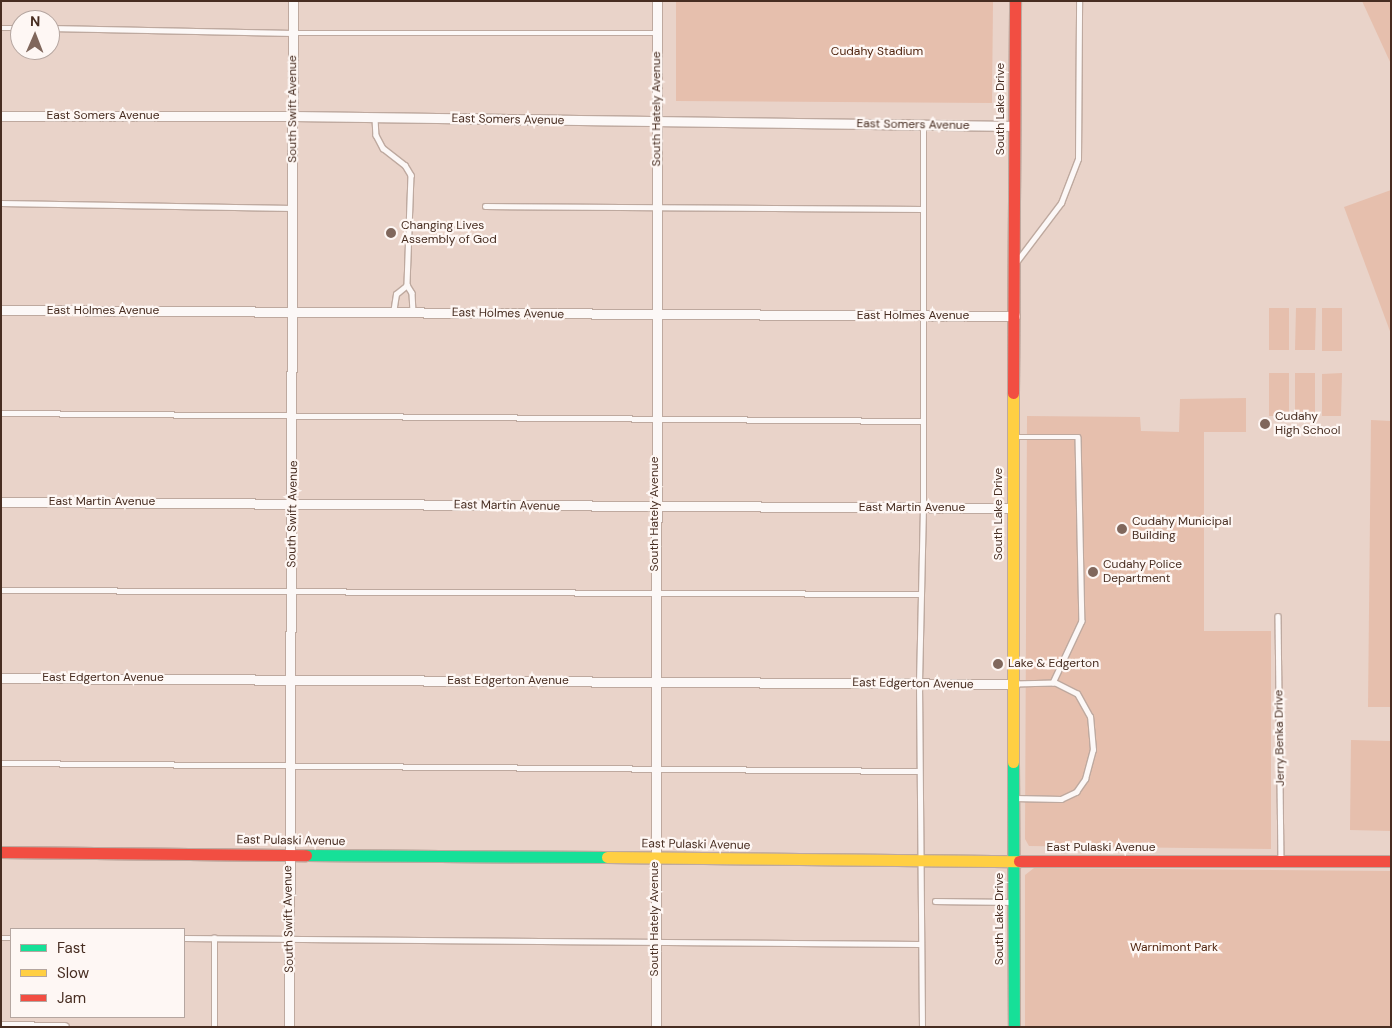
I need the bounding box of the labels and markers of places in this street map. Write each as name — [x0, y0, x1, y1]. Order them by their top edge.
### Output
place label: Changing Lives Assembly of God — [401, 219, 497, 247]
marker: Changing Lives Assembly of God — [385, 227, 397, 239]
place label: Cudahy High School — [1275, 410, 1340, 438]
marker: Cudahy High School — [1259, 418, 1271, 430]
place label: Cudahy Municipal Building — [1132, 515, 1231, 543]
marker: Cudahy Municipal Building — [1116, 523, 1128, 535]
place label: Cudahy Police Department — [1103, 558, 1182, 586]
marker: Cudahy Police Department — [1087, 566, 1099, 578]
place label: Lake & Edgerton — [1008, 657, 1099, 671]
marker: Lake & Edgerton — [992, 658, 1004, 670]

